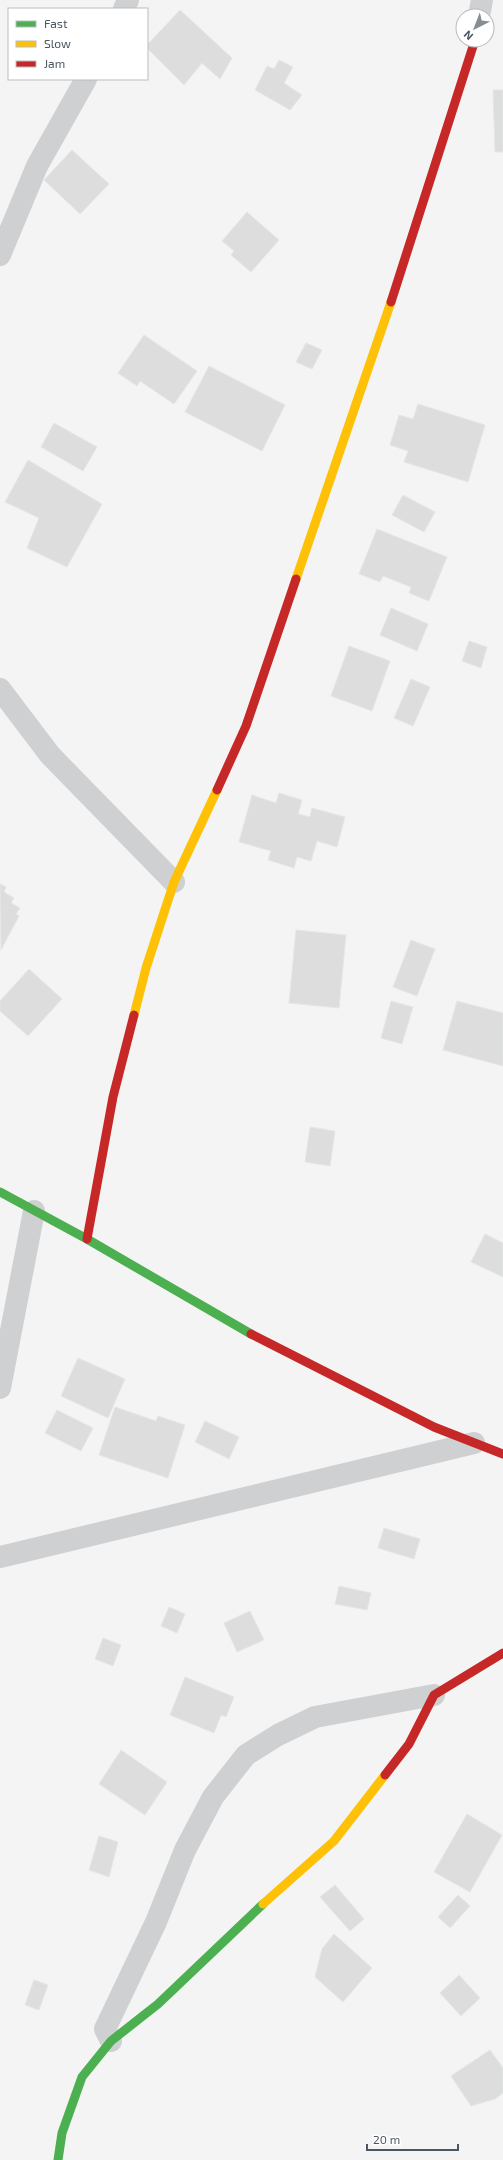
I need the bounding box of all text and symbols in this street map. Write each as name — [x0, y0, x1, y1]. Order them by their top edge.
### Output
legend — [8, 8, 148, 80]
north arrow — [455, 8, 495, 48]
text: Fast — [44, 16, 68, 30]
text: N — [461, 28, 475, 43]
text: Slow — [44, 36, 71, 50]
text: Jam — [44, 56, 65, 70]
scale bar — [367, 2126, 458, 2152]
text: 20 m — [373, 2132, 400, 2146]

